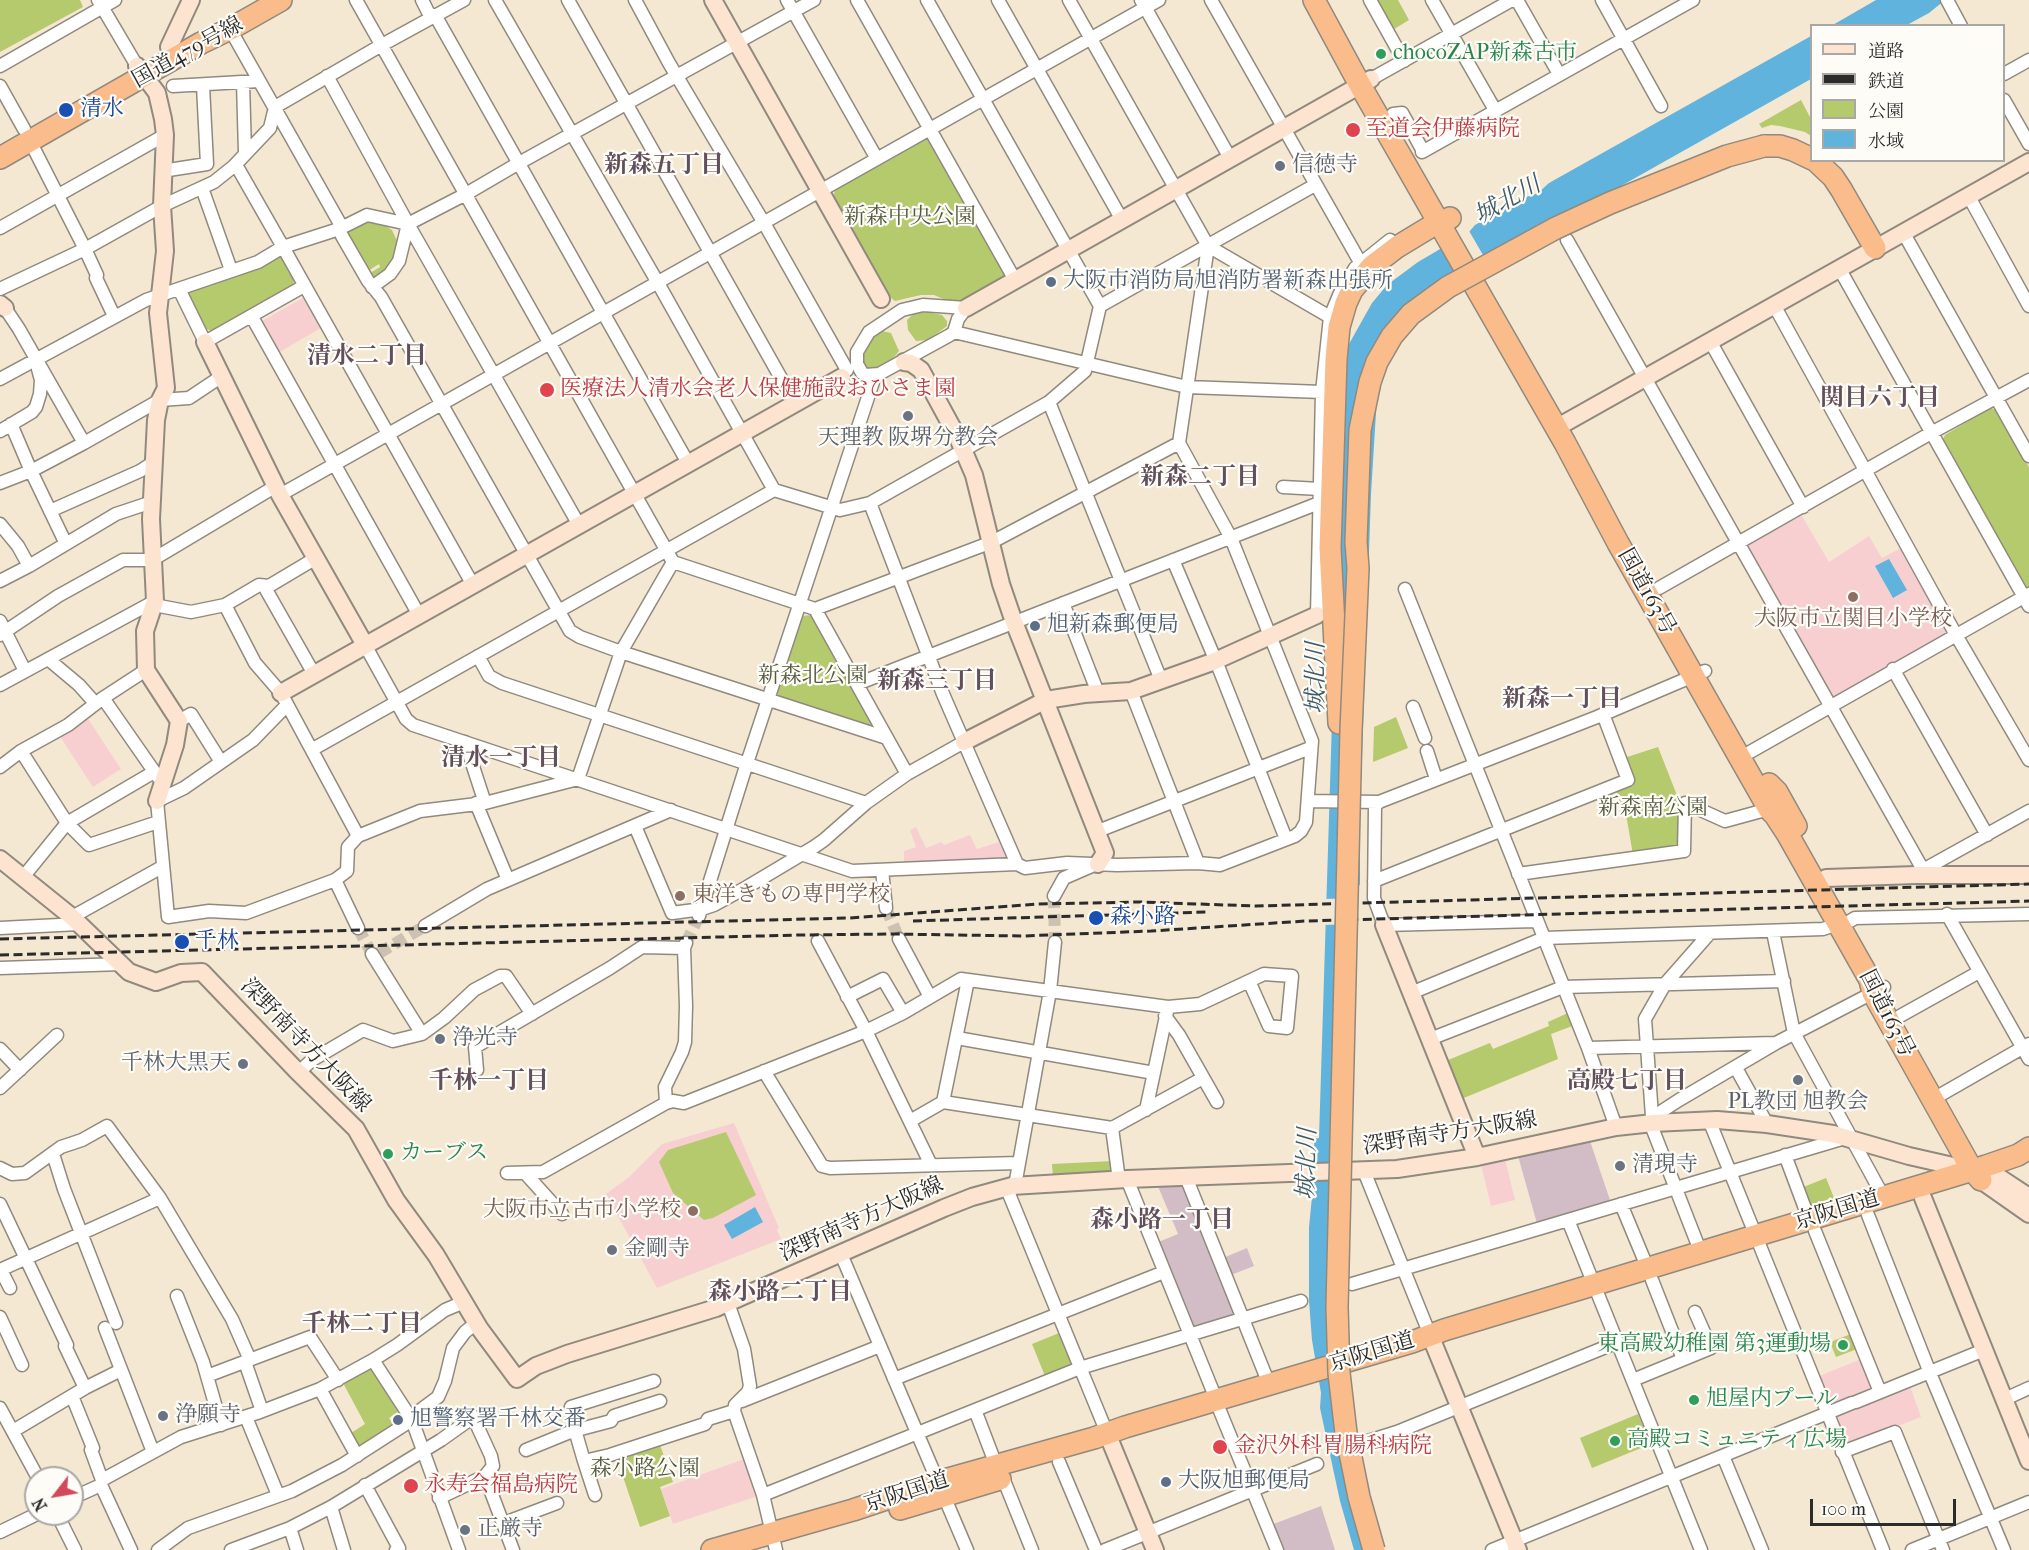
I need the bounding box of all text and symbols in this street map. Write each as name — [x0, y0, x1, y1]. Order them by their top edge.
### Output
street label: 国道479号線 — [128, 12, 248, 94]
legend — [1810, 24, 2005, 162]
place label: chocoZAP新森古市 — [1393, 41, 1577, 67]
text: 道路 — [1868, 41, 1904, 62]
marker: chocoZAP新森古市 — [1374, 47, 1388, 61]
text: 鉄道 — [1868, 71, 1904, 92]
place label: 清水 — [80, 97, 124, 123]
marker: 清水 — [57, 101, 75, 119]
text: 公園 — [1868, 101, 1904, 122]
place label: 至道会伊藤病院 — [1366, 117, 1520, 143]
marker: 至道会伊藤病院 — [1344, 121, 1362, 139]
text: 水域 — [1868, 131, 1904, 152]
district label: 新森五丁目 — [604, 152, 724, 180]
place label: 信徳寺 — [1292, 153, 1358, 179]
marker: 信徳寺 — [1273, 159, 1287, 173]
water label: 城北川 — [1470, 171, 1546, 231]
park label: 新森中央公園 — [844, 205, 976, 231]
place label: 大阪市消防局旭消防署新森出張所 — [1063, 269, 1393, 295]
marker: 大阪市消防局旭消防署新森出張所 — [1044, 275, 1058, 289]
district label: 清水二丁目 — [307, 343, 427, 371]
place label: 医療法人清水会老人保健施設おひさま園 — [560, 377, 956, 403]
marker: 医療法人清水会老人保健施設おひさま園 — [538, 381, 556, 399]
district label: 関目六丁目 — [1820, 385, 1940, 413]
marker: 天理教 阪堺分教会 — [901, 409, 915, 423]
place label: 天理教 阪堺分教会 — [818, 426, 998, 452]
district label: 新森二丁目 — [1140, 464, 1260, 492]
street label: 国道163号 — [1612, 544, 1680, 640]
marker: 大阪市立関目小学校 — [1846, 590, 1860, 604]
place label: 大阪市立関目小学校 — [1754, 607, 1952, 633]
place label: 旭新森郵便局 — [1047, 613, 1179, 639]
marker: 旭新森郵便局 — [1028, 619, 1042, 633]
water label: 城北川 — [1303, 642, 1331, 714]
park label: 新森北公園 — [758, 664, 868, 690]
district label: 新森三丁目 — [877, 668, 997, 696]
district label: 新森一丁目 — [1502, 686, 1622, 714]
district label: 清水一丁目 — [441, 745, 561, 773]
park label: 新森南公園 — [1598, 796, 1708, 822]
place label: 東洋きもの専門学校 — [692, 883, 890, 909]
marker: 東洋きもの専門学校 — [673, 889, 687, 903]
place label: 森小路 — [1110, 905, 1176, 931]
marker: 森小路 — [1087, 909, 1105, 927]
place label: 千林 — [195, 929, 239, 955]
marker: 千林 — [173, 933, 191, 951]
street label: 国道163号 — [1853, 966, 1919, 1062]
street label: 深野南寺方大阪線 — [234, 974, 376, 1118]
place label: 浄光寺 — [452, 1026, 518, 1052]
marker: 浄光寺 — [433, 1032, 447, 1046]
place label: 千林大黒天 — [121, 1051, 231, 1077]
marker: 千林大黒天 — [236, 1057, 250, 1071]
district label: 千林一丁目 — [429, 1068, 549, 1096]
district label: 高殿七丁目 — [1567, 1068, 1687, 1096]
marker: PL教団 旭教会 — [1791, 1073, 1805, 1087]
place label: PL教団 旭教会 — [1727, 1090, 1869, 1116]
street label: 深野南寺方大阪線 — [1361, 1107, 1539, 1161]
water label: 城北川 — [1292, 1128, 1324, 1200]
place label: カーブス — [400, 1141, 488, 1167]
marker: カーブス — [381, 1147, 395, 1161]
place label: 清現寺 — [1632, 1153, 1698, 1179]
marker: 清現寺 — [1613, 1159, 1627, 1173]
street label: 深野南寺方大阪線 — [776, 1172, 948, 1268]
street label: 京阪国道 — [1791, 1186, 1883, 1236]
place label: 大阪市立古市小学校 — [483, 1198, 681, 1224]
marker: 大阪市立古市小学校 — [686, 1204, 700, 1218]
district label: 森小路一丁目 — [1090, 1207, 1234, 1235]
place label: 金剛寺 — [624, 1237, 690, 1263]
marker: 金剛寺 — [605, 1243, 619, 1257]
district label: 森小路二丁目 — [708, 1279, 852, 1307]
district label: 千林二丁目 — [302, 1311, 422, 1339]
street label: 京阪国道 — [1326, 1328, 1418, 1378]
place label: 東高殿幼稚園 第3運動場 — [1597, 1332, 1831, 1358]
marker: 東高殿幼稚園 第3運動場 — [1836, 1338, 1850, 1352]
place label: 旭屋内プール — [1706, 1387, 1837, 1413]
marker: 旭屋内プール — [1687, 1393, 1701, 1407]
place label: 浄願寺 — [175, 1403, 241, 1429]
place label: 旭警察署千林交番 — [410, 1407, 586, 1433]
marker: 浄願寺 — [156, 1409, 170, 1423]
marker: 旭警察署千林交番 — [391, 1413, 405, 1427]
place label: 高殿コミュニティ広場 — [1627, 1428, 1847, 1454]
place label: 金沢外科胃腸科病院 — [1234, 1434, 1432, 1460]
marker: 高殿コミュニティ広場 — [1608, 1434, 1622, 1448]
marker: 金沢外科胃腸科病院 — [1211, 1438, 1229, 1456]
park label: 森小路公園 — [590, 1457, 700, 1483]
north arrow — [24, 1466, 84, 1526]
street label: 京阪国道 — [861, 1467, 953, 1519]
place label: 大阪旭郵便局 — [1178, 1469, 1310, 1495]
place label: 永寿会福島病院 — [424, 1473, 578, 1499]
marker: 大阪旭郵便局 — [1159, 1475, 1173, 1489]
marker: 永寿会福島病院 — [402, 1477, 420, 1495]
scale bar — [1813, 1487, 1958, 1525]
text: N — [29, 1494, 51, 1515]
text: 100 m — [1821, 1499, 1866, 1520]
place label: 正厳寺 — [477, 1517, 543, 1543]
marker: 正厳寺 — [458, 1523, 472, 1537]

